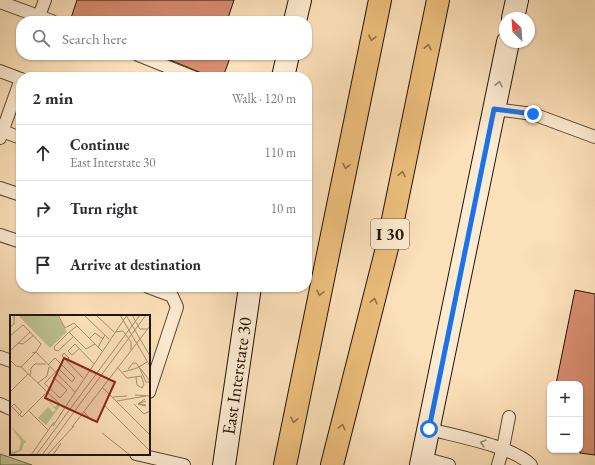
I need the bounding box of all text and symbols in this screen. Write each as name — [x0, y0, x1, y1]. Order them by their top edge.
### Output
north arrow — [499, 12, 535, 48]
search box — [16, 16, 312, 60]
icon: search — [30, 27, 52, 49]
text: Search here — [62, 29, 127, 48]
one-way arrow — [368, 35, 377, 41]
one-way arrow — [423, 44, 431, 50]
one-way arrow — [495, 81, 503, 87]
text: 2 min — [32, 87, 73, 109]
text: Walk · 120 m — [232, 90, 296, 107]
route end — [524, 105, 542, 123]
text: Continue — [70, 135, 130, 154]
icon: ahead — [32, 142, 54, 164]
text: 110 m — [265, 144, 296, 161]
text: East Interstate 30 — [70, 154, 156, 171]
one-way arrow — [342, 162, 350, 169]
one-way arrow — [397, 171, 405, 177]
icon: right — [32, 198, 54, 220]
text: Turn right — [70, 199, 138, 218]
text: 10 m — [271, 200, 296, 217]
road number: I 30 — [371, 219, 409, 249]
icon: arrive — [32, 254, 54, 276]
text: Arrive at destination — [70, 255, 201, 274]
one-way arrow — [316, 290, 324, 296]
one-way arrow — [369, 298, 377, 304]
inset map — [10, 315, 150, 455]
street label: East Interstate 30 — [217, 315, 257, 436]
map controls — [547, 381, 583, 453]
button: + — [547, 381, 583, 417]
one-way arrow — [290, 417, 298, 423]
button: − — [547, 417, 583, 453]
route start — [420, 420, 438, 438]
one-way arrow — [337, 424, 345, 430]
one-way arrow — [480, 439, 487, 448]

